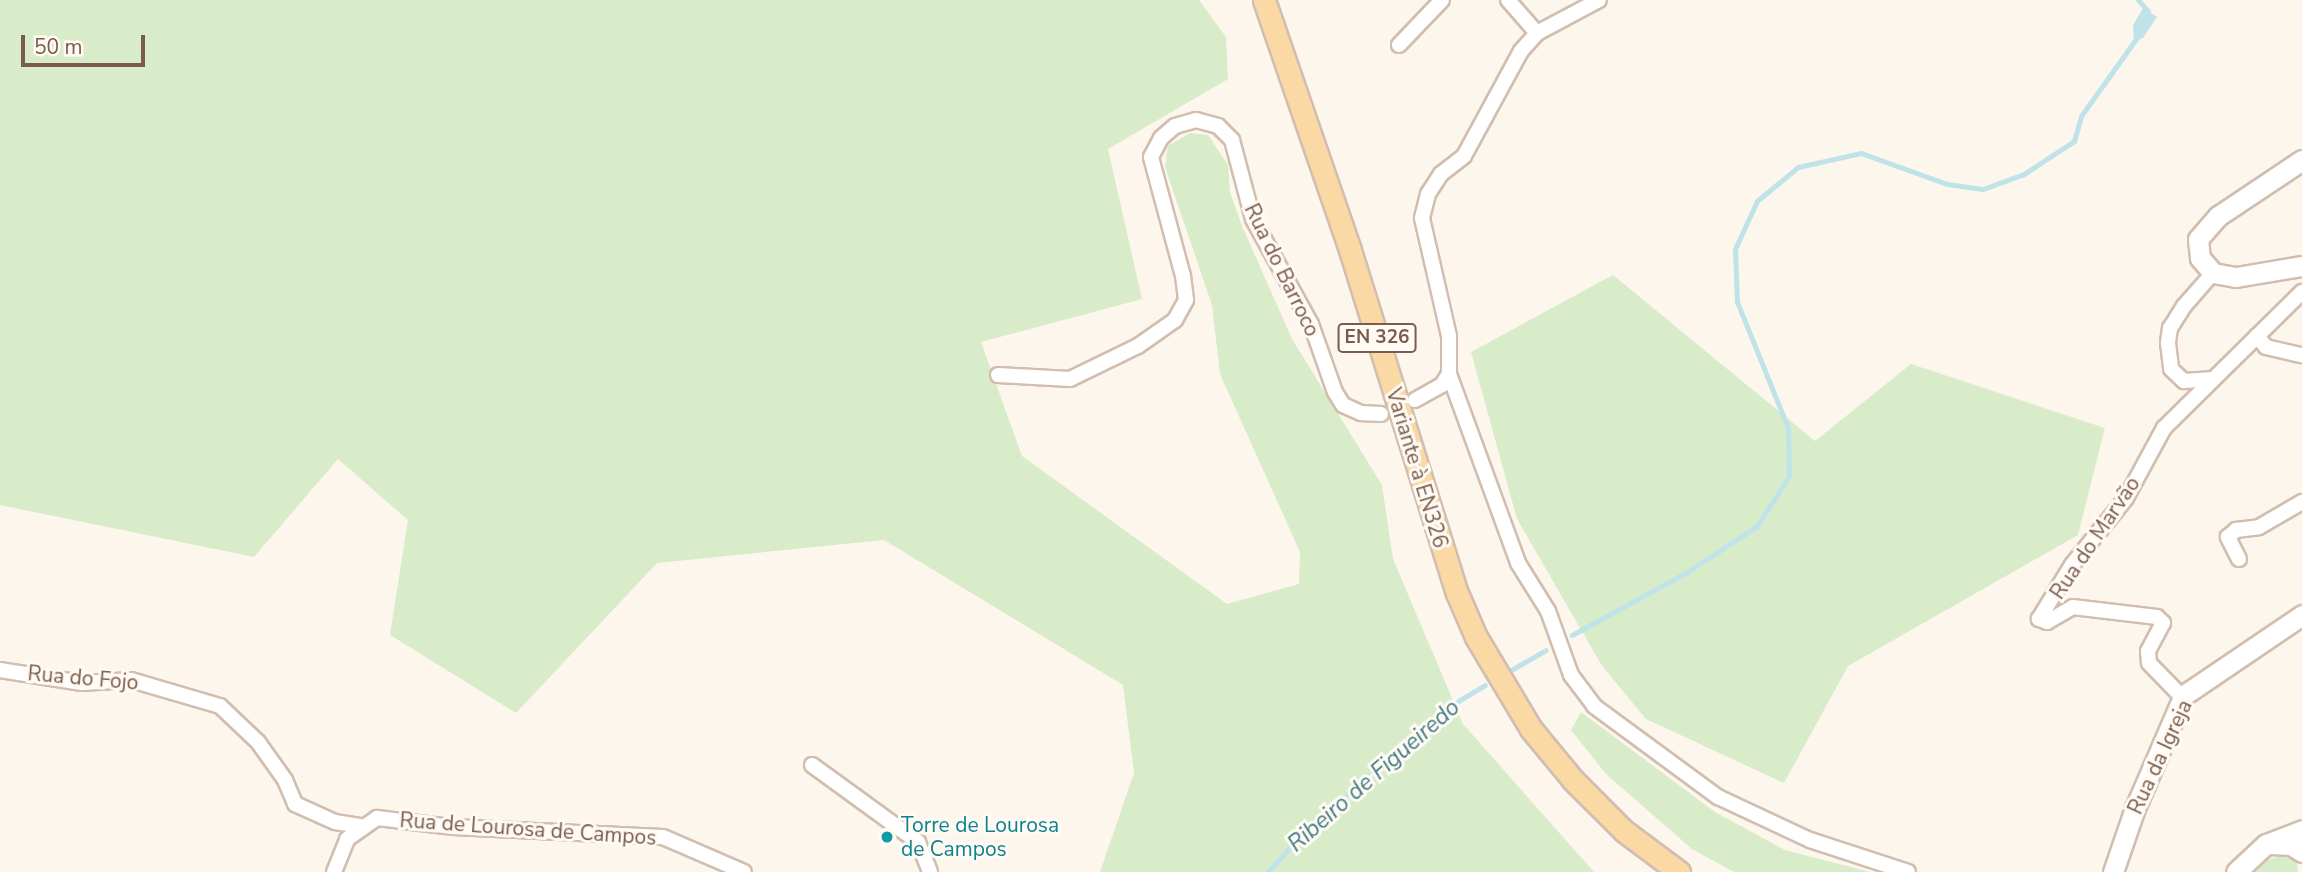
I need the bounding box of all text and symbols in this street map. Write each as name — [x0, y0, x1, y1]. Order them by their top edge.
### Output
scale bar — [24, 21, 149, 65]
text: 50 m — [34, 33, 83, 61]
street label: Rua do Barroco — [1239, 199, 1325, 341]
road number: EN 326 — [1337, 322, 1417, 354]
street label: Variante à EN326 — [1381, 385, 1453, 551]
street label: Rua do Marvão — [2045, 472, 2145, 604]
street label: Rua do Fojo — [27, 661, 139, 695]
water label: Ribeiro de Figueiredo — [1283, 694, 1465, 858]
street label: Rua da Igreja — [2122, 696, 2198, 818]
street label: Rua de Lourosa de Campos — [399, 807, 657, 851]
place label: Torre de Lourosa de Campos — [901, 812, 1059, 862]
marker: Torre de Lourosa de Campos — [879, 829, 895, 845]

